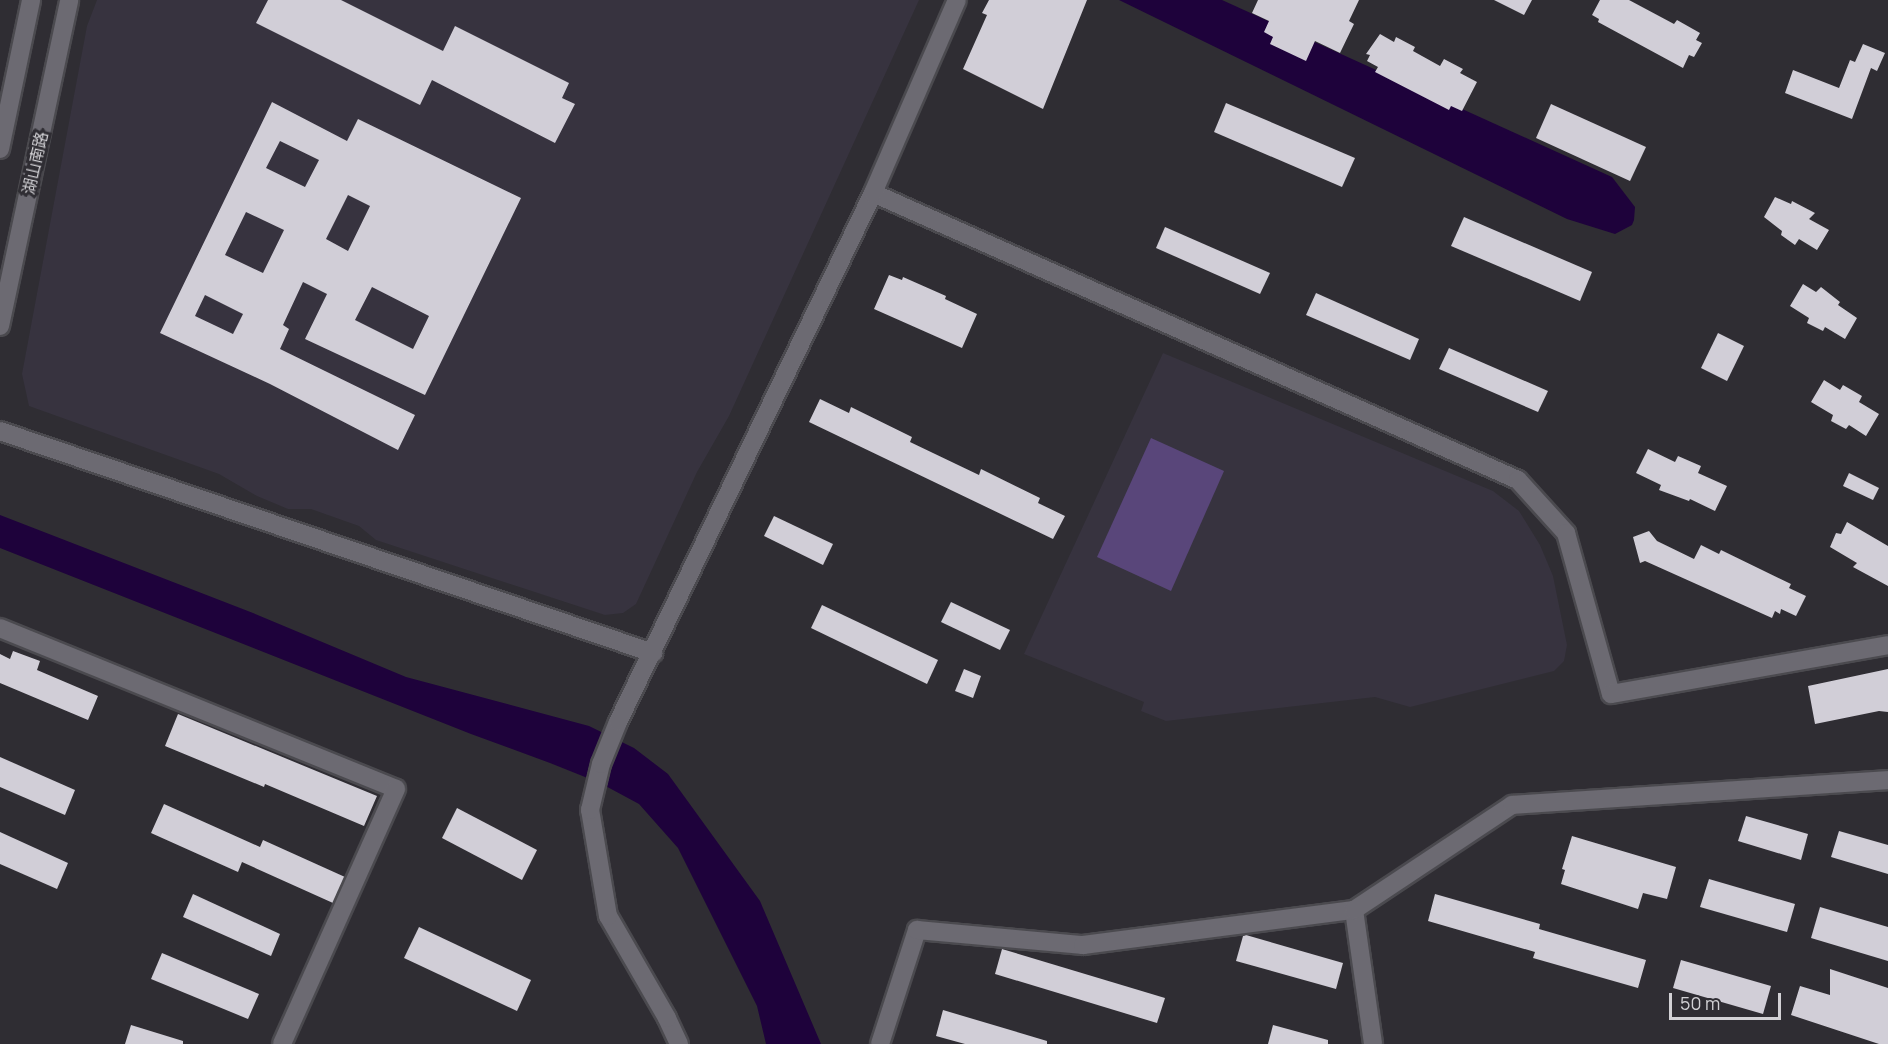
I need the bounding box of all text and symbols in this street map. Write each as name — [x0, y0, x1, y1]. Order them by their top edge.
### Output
street label: 湖山南路 — [18, 130, 52, 196]
scale bar — [1672, 981, 1784, 1019]
text: 50 m — [1680, 991, 1720, 1015]

